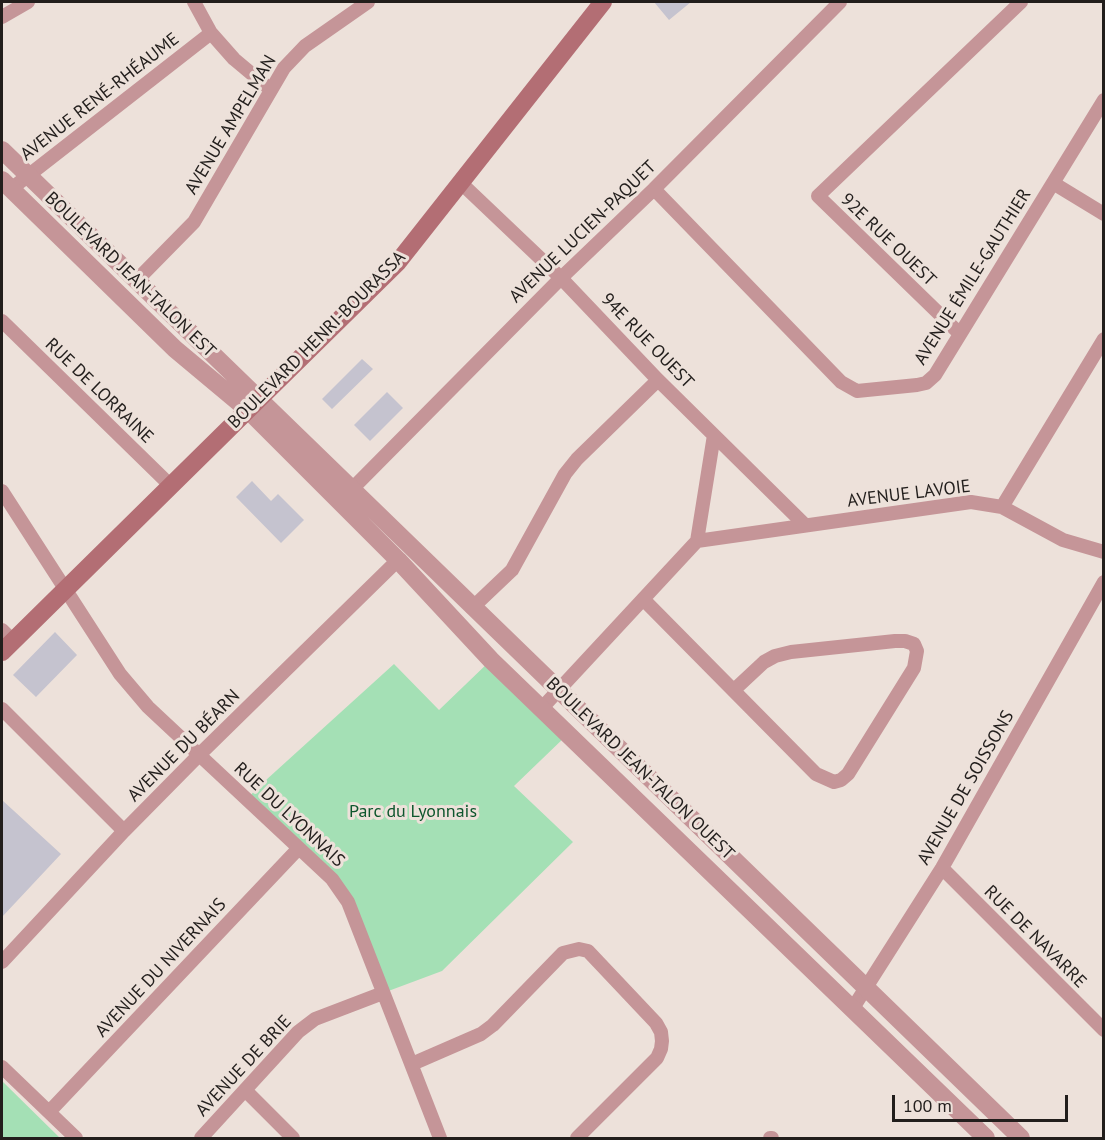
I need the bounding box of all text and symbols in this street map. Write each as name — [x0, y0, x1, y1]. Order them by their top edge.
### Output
street label: AVENUE RENÉ-RHÉAUME — [16, 28, 184, 166]
street label: AVENUE AMPELMAN — [181, 51, 281, 199]
street label: AVENUE LUCIEN-PAQUET — [505, 156, 661, 308]
street label: AVENUE ÉMILE-GAUTHIER — [910, 185, 1036, 369]
street label: BOULEVARD JEAN-TALON EST — [40, 188, 220, 362]
street label: 92E RUE OUEST — [836, 189, 940, 291]
street label: BOULEVARD HENRI-BOURASSA — [224, 247, 410, 433]
street label: 94E RUE OUEST — [596, 289, 698, 393]
street label: RUE DE LORRAINE — [40, 334, 158, 448]
street label: AVENUE LAVOIE — [846, 476, 972, 512]
street label: BOULEVARD JEAN-TALON OUEST — [541, 673, 739, 865]
street label: AVENUE DU BÉARN — [123, 685, 245, 807]
street label: AVENUE DE SOISSONS — [913, 707, 1019, 869]
street label: RUE DU LYONNAIS — [229, 758, 349, 872]
park label: Parc du Lyonnais — [349, 801, 477, 823]
street label: RUE DE NAVARRE — [979, 881, 1091, 993]
street label: AVENUE DU NIVERNAIS — [91, 894, 231, 1042]
street label: AVENUE DE BRIE — [192, 1011, 296, 1121]
scale bar — [895, 1083, 1070, 1121]
text: 100 m — [903, 1094, 952, 1117]

